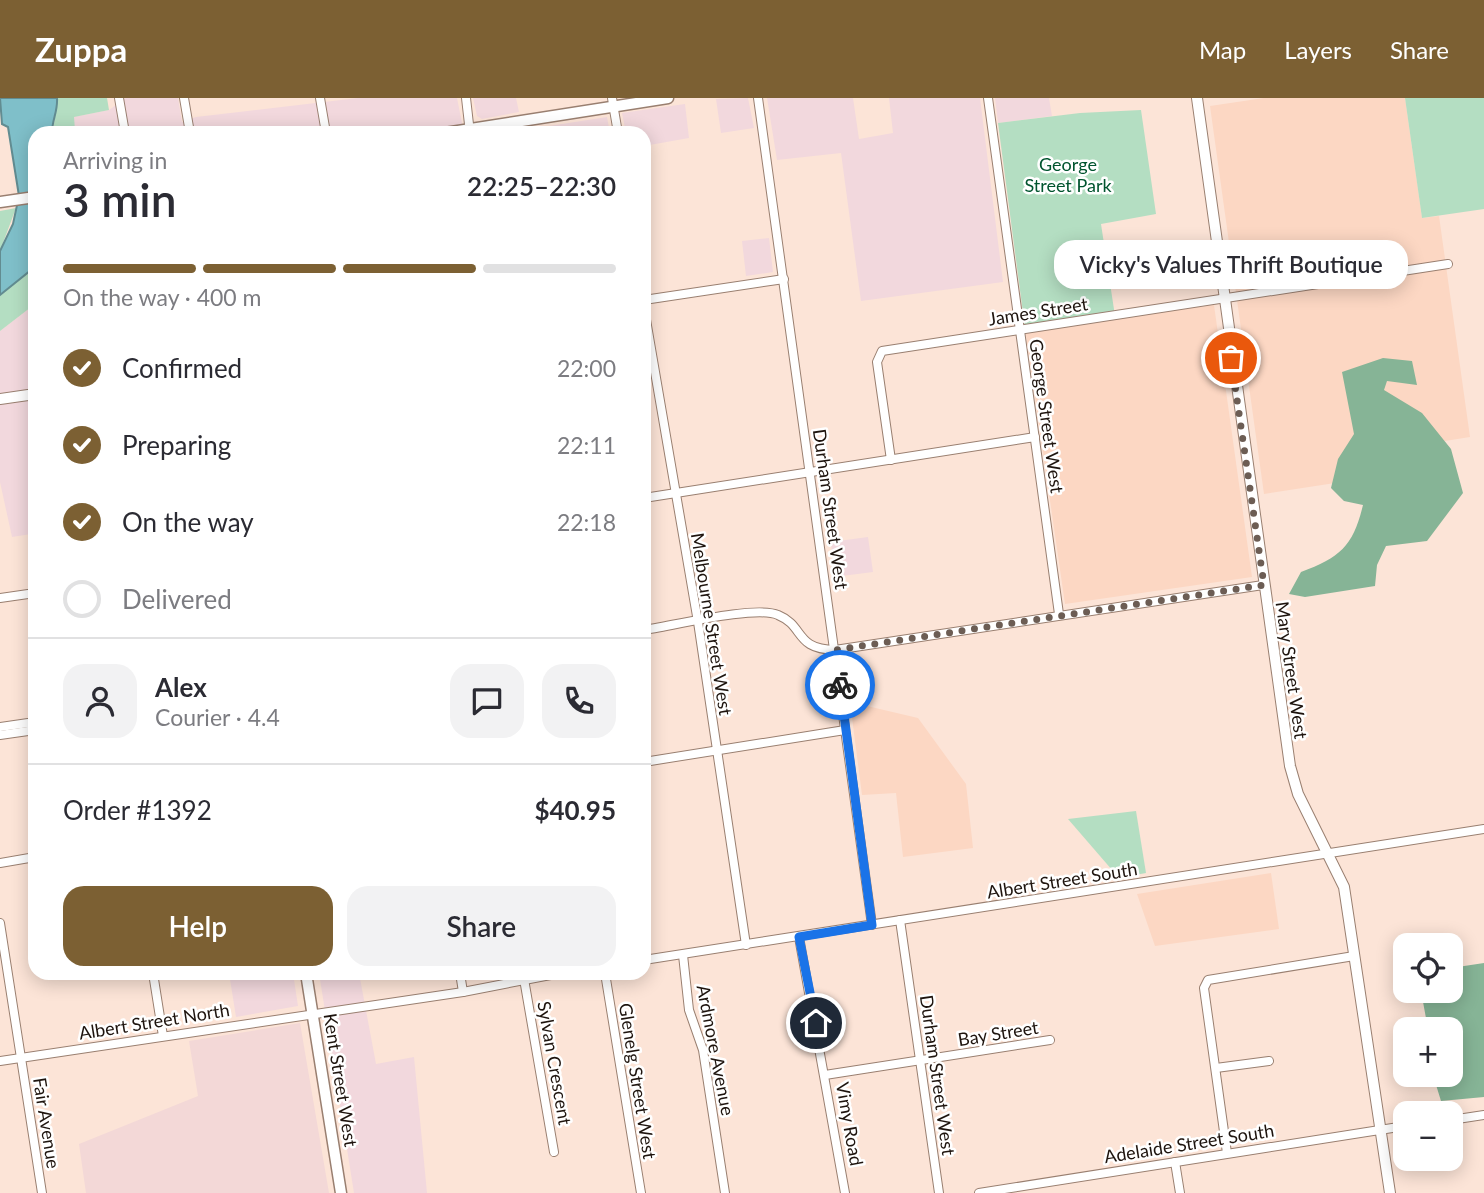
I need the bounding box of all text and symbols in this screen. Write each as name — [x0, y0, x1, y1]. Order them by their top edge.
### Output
text: Zuppa — [35, 29, 127, 69]
text: Map — [1199, 35, 1246, 64]
text: Layers — [1284, 35, 1352, 64]
text: Share — [1390, 35, 1449, 64]
text: Arriving in — [63, 146, 167, 174]
park label: George Street Park — [1024, 153, 1112, 196]
text: 22:25–22:30 — [467, 170, 616, 202]
text: 3 min — [63, 172, 177, 227]
callout: Vicky's Values Thrift Boutique — [1054, 239, 1408, 288]
text: Vicky's Values Thrift Boutique — [1079, 250, 1383, 278]
text: On the way · 400 m — [63, 283, 262, 311]
street label: James Street — [987, 292, 1090, 330]
pin — [1201, 328, 1261, 388]
street label: George Street West — [1025, 337, 1069, 495]
icon: bag — [1212, 339, 1250, 377]
icon: check — [63, 349, 101, 387]
text: Confirmed — [122, 352, 242, 384]
text: 22:00 — [557, 354, 616, 382]
icon: check — [63, 426, 101, 464]
street label: Durham Street West — [809, 427, 853, 591]
text: Preparing — [122, 429, 231, 461]
text: 22:11 — [557, 431, 616, 459]
icon: check — [63, 503, 101, 541]
text: On the way — [122, 506, 254, 538]
text: 22:18 — [557, 508, 616, 536]
street label: Melbourne Street West — [687, 531, 737, 717]
text: Delivered — [122, 583, 232, 615]
street label: Mary Street West — [1271, 600, 1313, 741]
courier — [805, 650, 875, 720]
button: person — [63, 664, 137, 738]
button: chat — [450, 664, 524, 738]
button: phone — [542, 664, 616, 738]
icon: bike — [821, 666, 859, 704]
text: Alex — [155, 671, 207, 703]
text: Courier · 4.4 — [155, 703, 280, 731]
text: Order #1392 — [63, 794, 212, 826]
text: $40.95 — [534, 794, 616, 826]
street label: Albert Street South — [985, 857, 1139, 903]
button: Help — [63, 886, 333, 966]
button: Share — [347, 886, 616, 966]
map controls — [1393, 933, 1463, 1171]
button: locate — [1393, 933, 1463, 1003]
street label: Ardmore Avenue — [693, 983, 739, 1117]
pin — [786, 993, 846, 1053]
street label: Durham Street West — [916, 993, 960, 1157]
street label: Albert Street North — [77, 998, 231, 1044]
street label: Sylvan Crescent — [533, 999, 577, 1127]
street label: Glenelg Street West — [615, 1001, 661, 1161]
icon: home — [797, 1004, 835, 1042]
street label: Kent Street West — [320, 1012, 362, 1149]
street label: Bay Street — [956, 1016, 1040, 1050]
button: + — [1393, 1017, 1463, 1087]
street label: Fair Avenue — [29, 1076, 65, 1170]
street label: Vimy Road — [832, 1080, 868, 1168]
button: − — [1393, 1101, 1463, 1171]
street label: Adelaide Street South — [1102, 1119, 1276, 1167]

